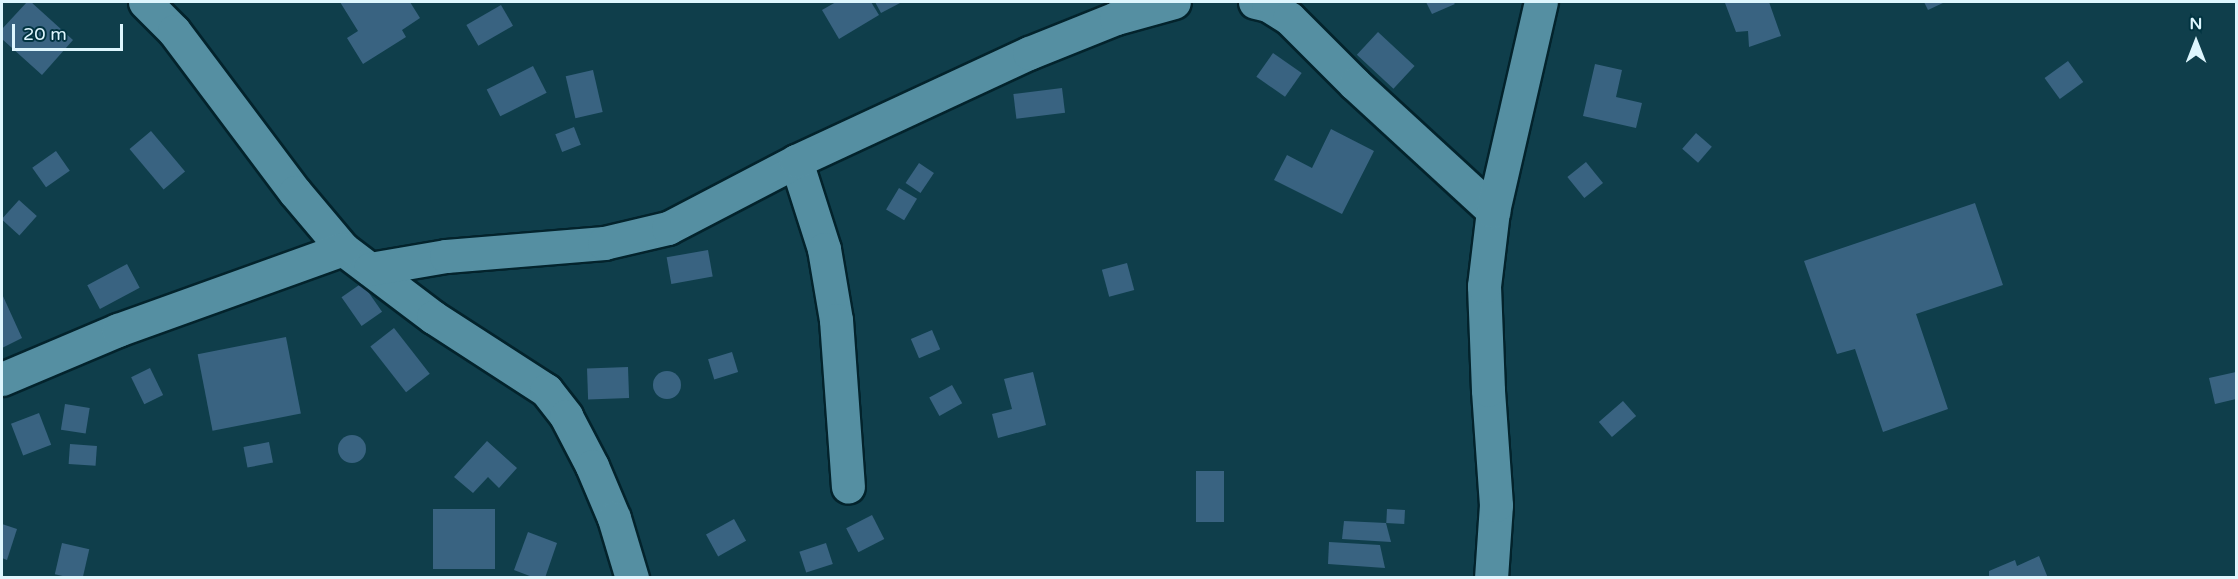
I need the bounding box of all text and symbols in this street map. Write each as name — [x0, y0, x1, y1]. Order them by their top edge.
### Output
scale bar — [15, 12, 126, 50]
north arrow — [2166, 12, 2226, 72]
text: N — [2190, 14, 2202, 34]
text: 20 m — [23, 23, 67, 45]

